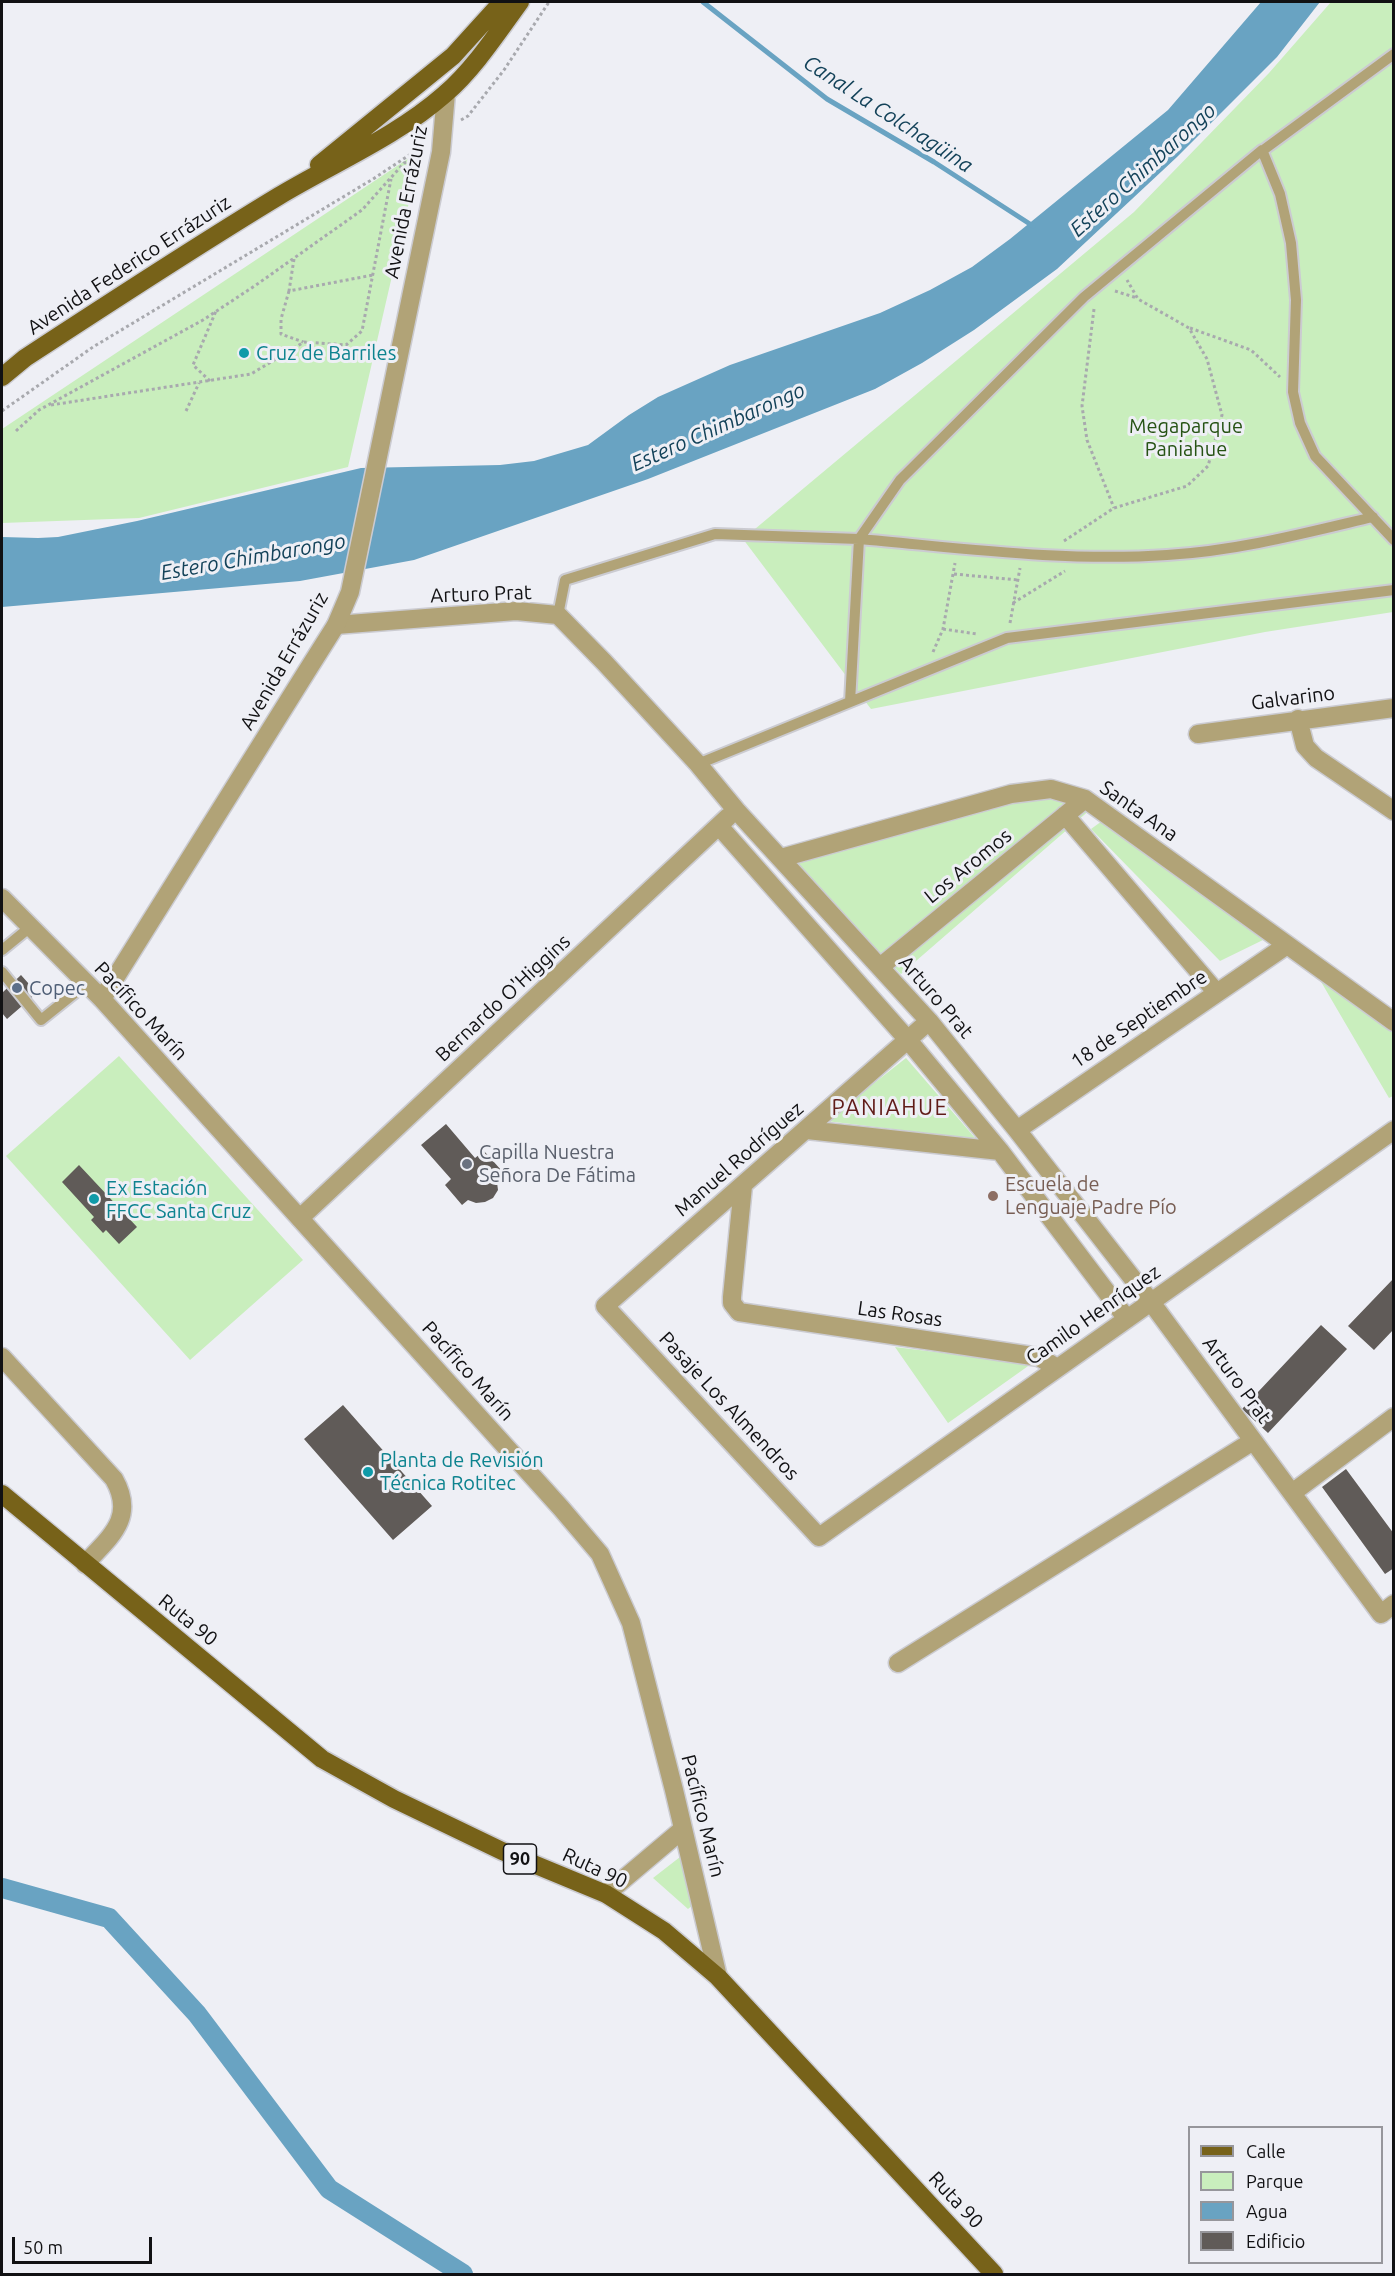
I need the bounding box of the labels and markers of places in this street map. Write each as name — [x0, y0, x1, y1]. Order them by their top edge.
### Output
place label: Cruz de Barriles — [256, 341, 396, 365]
marker: Cruz de Barriles — [237, 346, 251, 360]
place label: Copec — [29, 976, 85, 1000]
marker: Copec — [10, 981, 24, 995]
place label: Capilla Nuestra Señora De Fátima — [479, 1140, 636, 1187]
marker: Capilla Nuestra Señora De Fátima — [460, 1157, 474, 1171]
place label: Escuela de Lenguaje Padre Pío — [1005, 1172, 1177, 1219]
place label: Ex Estación FFCC Santa Cruz — [106, 1176, 251, 1223]
marker: Escuela de Lenguaje Padre Pío — [986, 1189, 1000, 1203]
marker: Ex Estación FFCC Santa Cruz — [87, 1192, 101, 1206]
place label: Planta de Revisión Técnica Rotitec — [380, 1448, 544, 1495]
marker: Planta de Revisión Técnica Rotitec — [361, 1465, 375, 1479]

